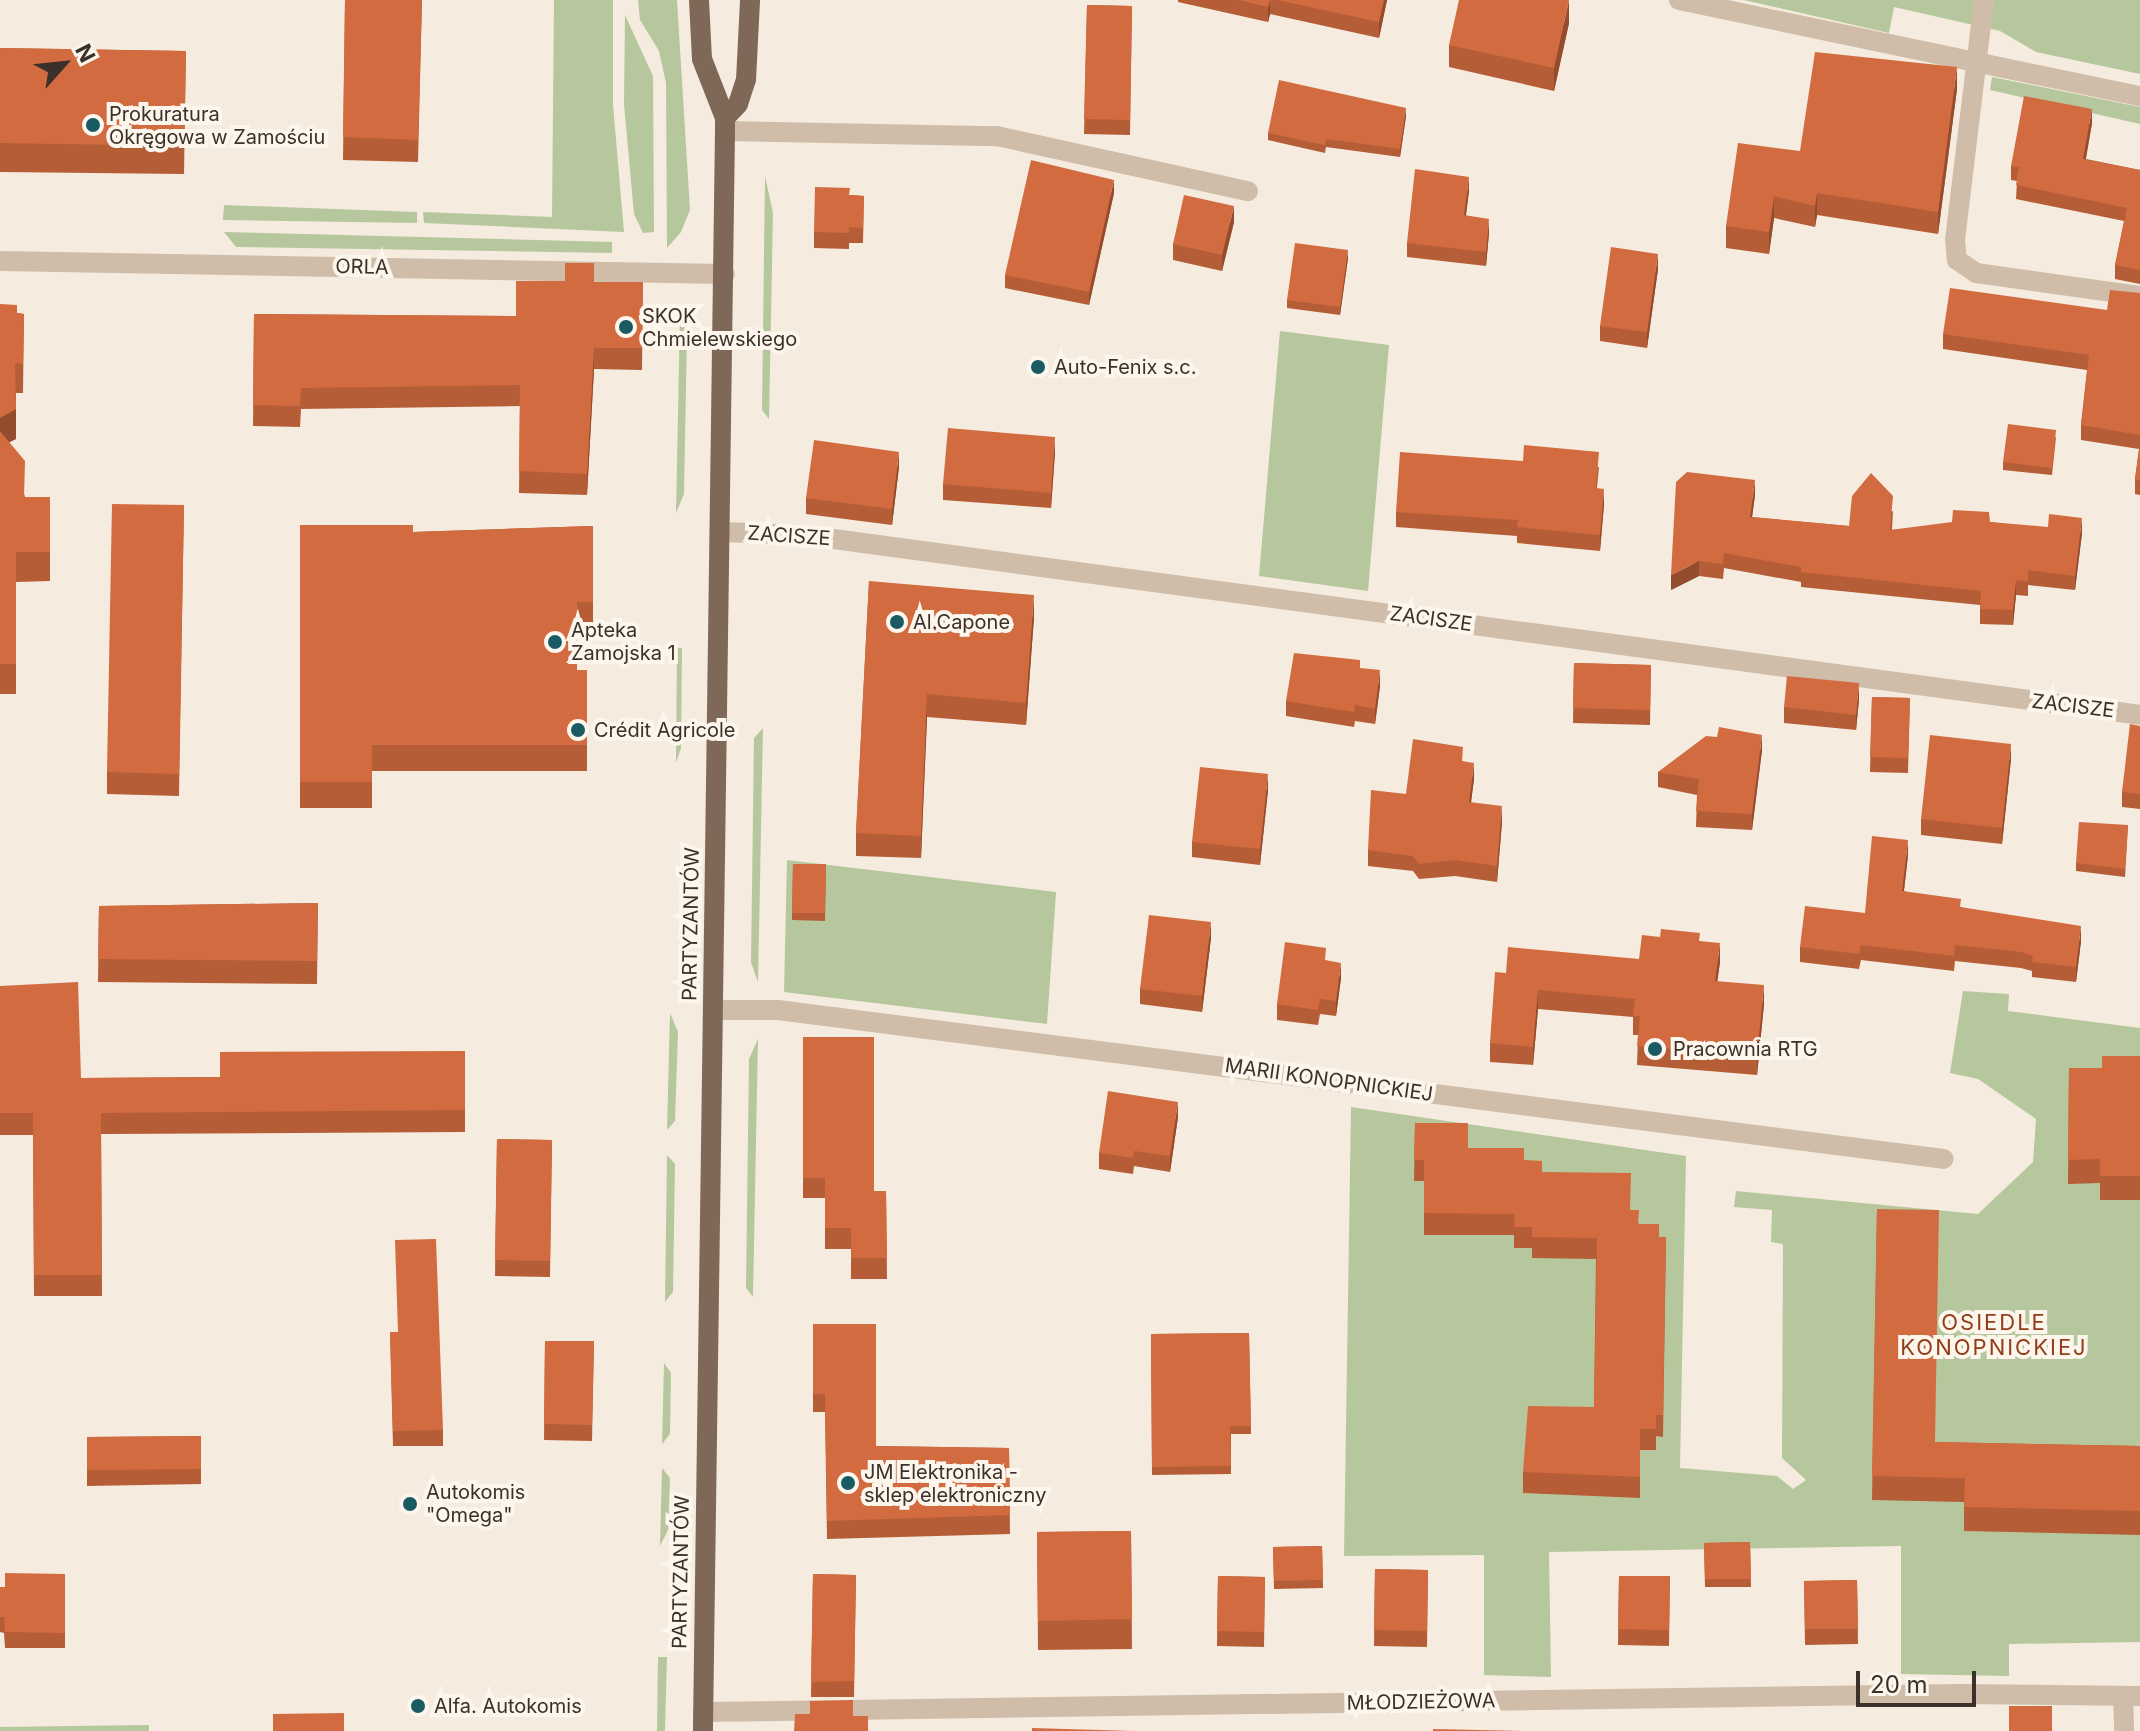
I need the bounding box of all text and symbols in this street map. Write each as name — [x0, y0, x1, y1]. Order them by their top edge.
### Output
north arrow — [24, 24, 104, 104]
text: N — [70, 40, 101, 66]
place label: Prokuratura Okręgowa w Zamościu — [109, 102, 325, 149]
marker: Prokuratura Okręgowa w Zamościu — [84, 116, 102, 134]
street label: ORLA — [335, 255, 389, 279]
place label: SKOK Chmielewskiego — [642, 304, 797, 351]
marker: SKOK Chmielewskiego — [617, 318, 635, 336]
place label: Auto-Fenix s.c. — [1054, 355, 1197, 379]
marker: Auto-Fenix s.c. — [1029, 358, 1047, 376]
street label: ZACISZE — [747, 521, 831, 551]
street label: ZACISZE — [1388, 601, 1474, 637]
place label: Al.Capone — [913, 610, 1010, 634]
marker: Al.Capone — [888, 613, 906, 631]
place label: Apteka Zamojska 1 — [571, 618, 676, 665]
marker: Apteka Zamojska 1 — [546, 633, 564, 651]
street label: ZACISZE — [2030, 689, 2116, 723]
place label: Crédit Agricole — [594, 718, 735, 742]
marker: Crédit Agricole — [569, 721, 587, 739]
street label: PARTYZANTÓW — [678, 847, 704, 1001]
place label: Pracownia RTG — [1673, 1037, 1818, 1061]
marker: Pracownia RTG — [1644, 1038, 1666, 1060]
street label: MARII KONOPNICKIEJ — [1224, 1054, 1434, 1106]
district label: OSIEDLE KONOPNICKIEJ — [1900, 1309, 2088, 1360]
place label: JM Elektronika - sklep elektroniczny — [864, 1460, 1046, 1507]
marker: JM Elektronika - sklep elektroniczny — [839, 1474, 857, 1492]
place label: Autokomis "Omega" — [426, 1480, 525, 1527]
marker: Autokomis "Omega" — [401, 1495, 419, 1513]
street label: PARTYZANTÓW — [668, 1495, 694, 1649]
scale bar — [1860, 1655, 1980, 1705]
text: 20 m — [1870, 1670, 1928, 1699]
street label: MŁODZIEŻOWA — [1346, 1689, 1496, 1715]
place label: Alfa. Autokomis — [434, 1694, 582, 1718]
marker: Alfa. Autokomis — [409, 1697, 427, 1715]

